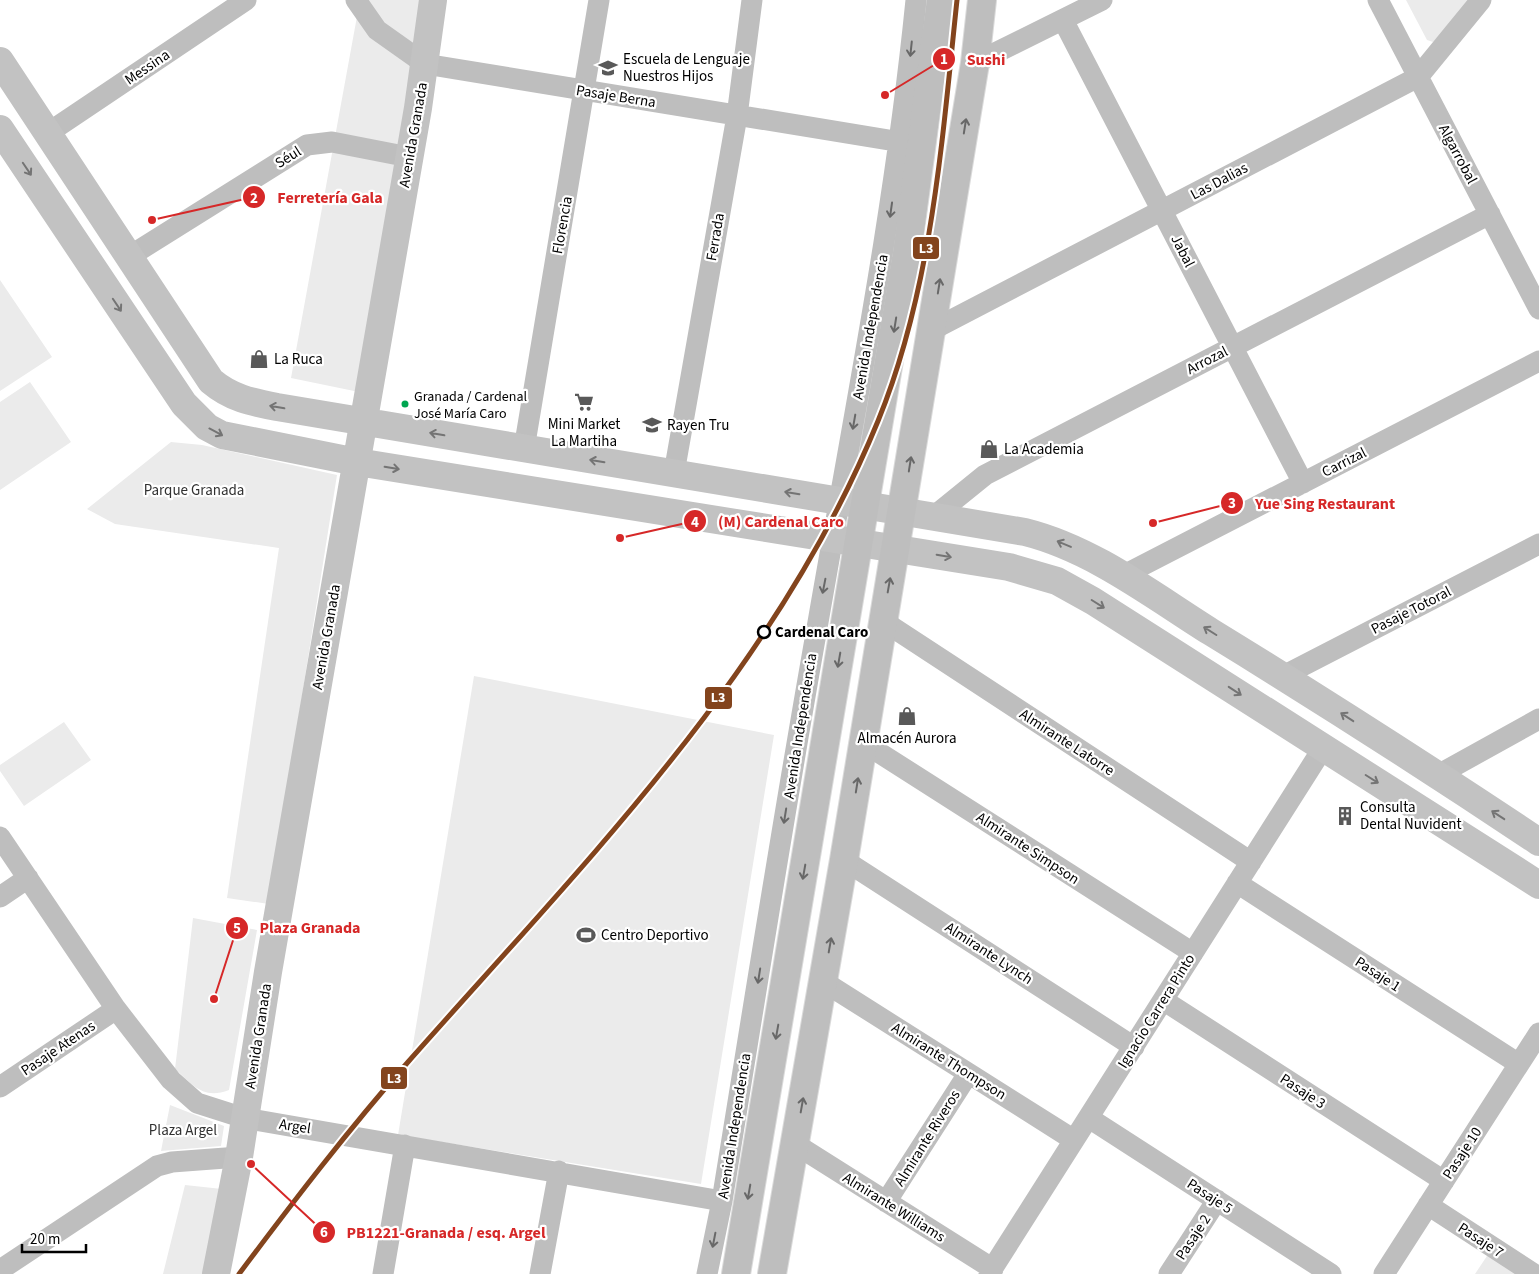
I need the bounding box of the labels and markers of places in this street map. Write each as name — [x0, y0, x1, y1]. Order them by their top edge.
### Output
callout: Sushi — [931, 43, 1015, 74]
place label: Escuela de Lenguaje Nuestros Hijos — [623, 49, 750, 87]
school or university icon: Escuela de Lenguaje Nuestros Hijos — [597, 57, 619, 79]
callout: Ferretería Gala — [242, 182, 392, 213]
shop icon: La Ruca — [248, 348, 270, 370]
place label: La Ruca — [274, 349, 323, 370]
place label: Granada / Cardenal José María Caro — [414, 387, 527, 424]
supermarket icon: Mini Market La Martiha — [573, 391, 595, 413]
marker: Granada / Cardenal José María Caro — [400, 399, 410, 409]
place label: Mini Market La Martiha — [548, 414, 620, 452]
school or university icon: Rayen Tru — [641, 414, 663, 436]
place label: Rayen Tru — [667, 415, 729, 436]
shop icon: La Academia — [978, 438, 1000, 460]
place label: La Academia — [1004, 439, 1084, 460]
callout: Yue Sing Restaurant — [1220, 488, 1405, 519]
callout: (M) Cardenal Caro — [683, 506, 854, 537]
place label: Cardenal Caro — [775, 622, 868, 643]
marker: Cardenal Caro — [757, 625, 771, 639]
shop icon: Almacén Aurora — [896, 705, 918, 727]
place label: Almacén Aurora — [858, 728, 956, 749]
place label: Consulta Dental Nuvident — [1360, 797, 1462, 835]
building icon: Consulta Dental Nuvident — [1334, 805, 1356, 827]
callout: Plaza Granada — [225, 912, 371, 943]
sports icon: Centro Deportivo — [575, 924, 597, 946]
place label: Centro Deportivo — [601, 925, 709, 946]
callout: PB1221-Granada / esq. Argel — [311, 1217, 555, 1248]

